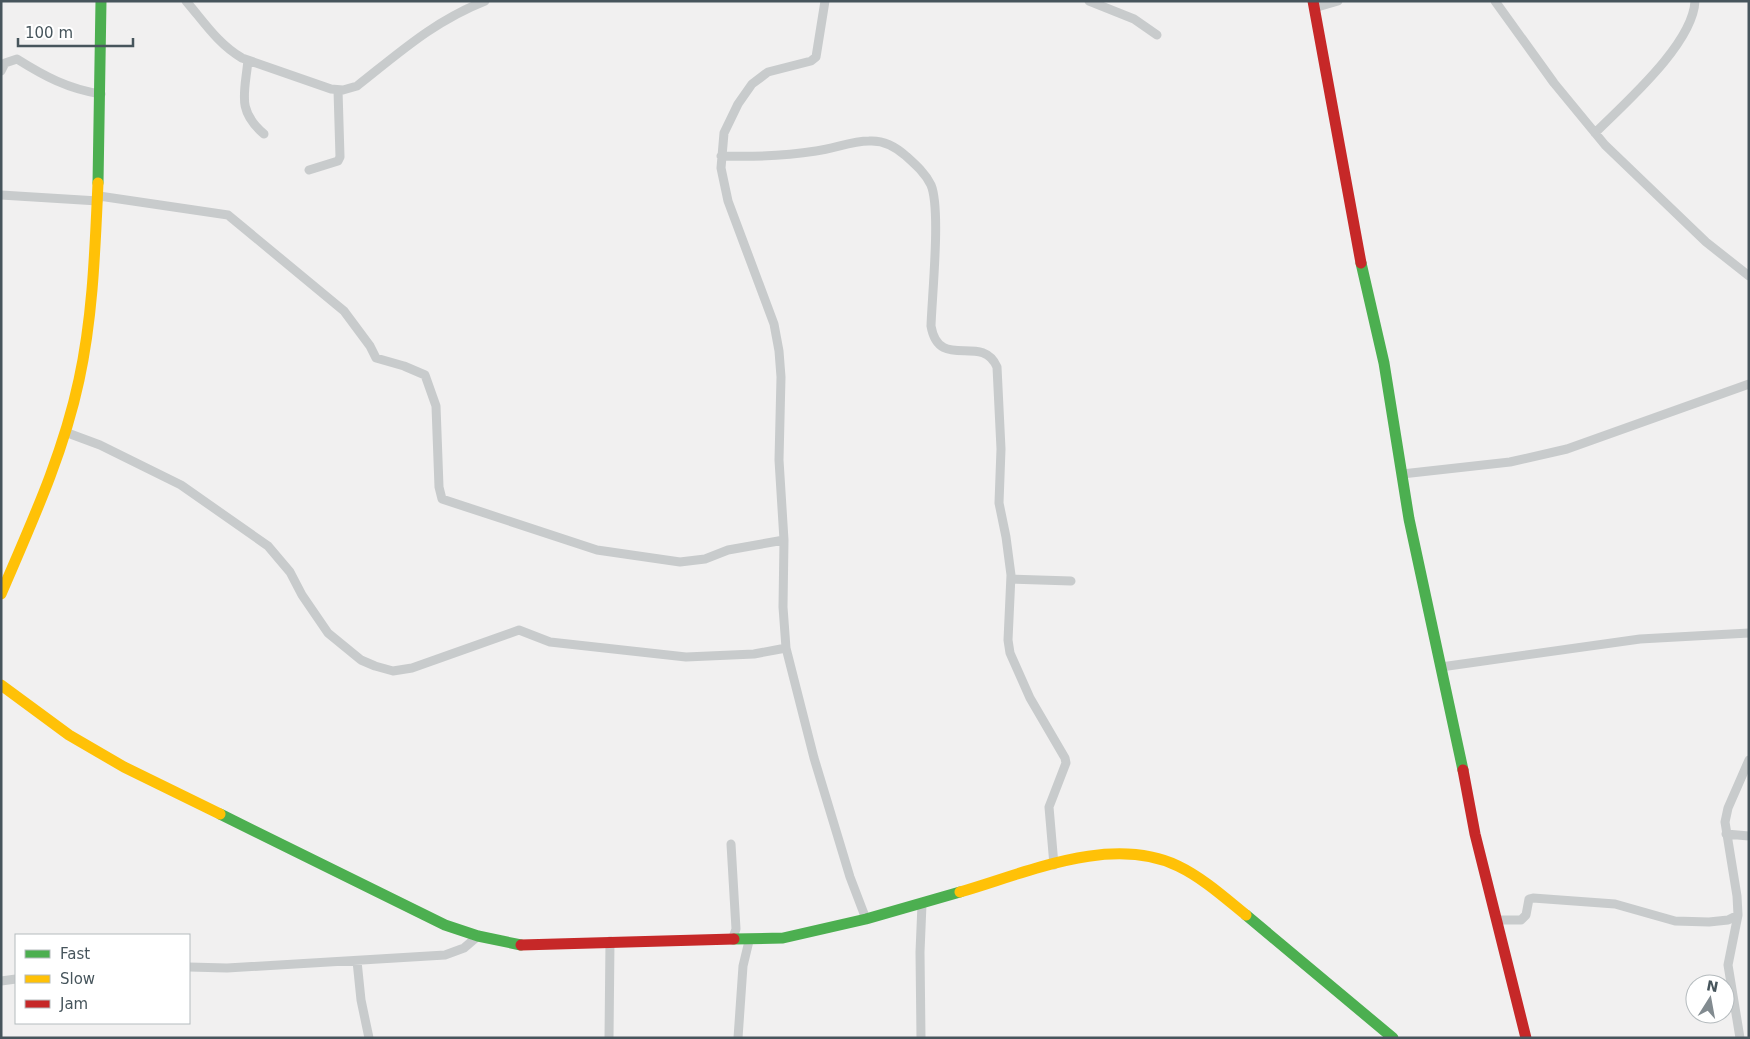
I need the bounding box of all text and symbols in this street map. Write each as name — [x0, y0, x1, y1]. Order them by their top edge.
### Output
scale bar — [18, 15, 132, 47]
text: 100 m — [25, 24, 73, 42]
legend — [15, 934, 190, 1024]
text: Fast — [60, 945, 90, 963]
text: Slow — [60, 970, 95, 988]
north arrow — [1685, 974, 1735, 1024]
text: N — [1705, 977, 1720, 995]
text: Jam — [59, 995, 88, 1013]

